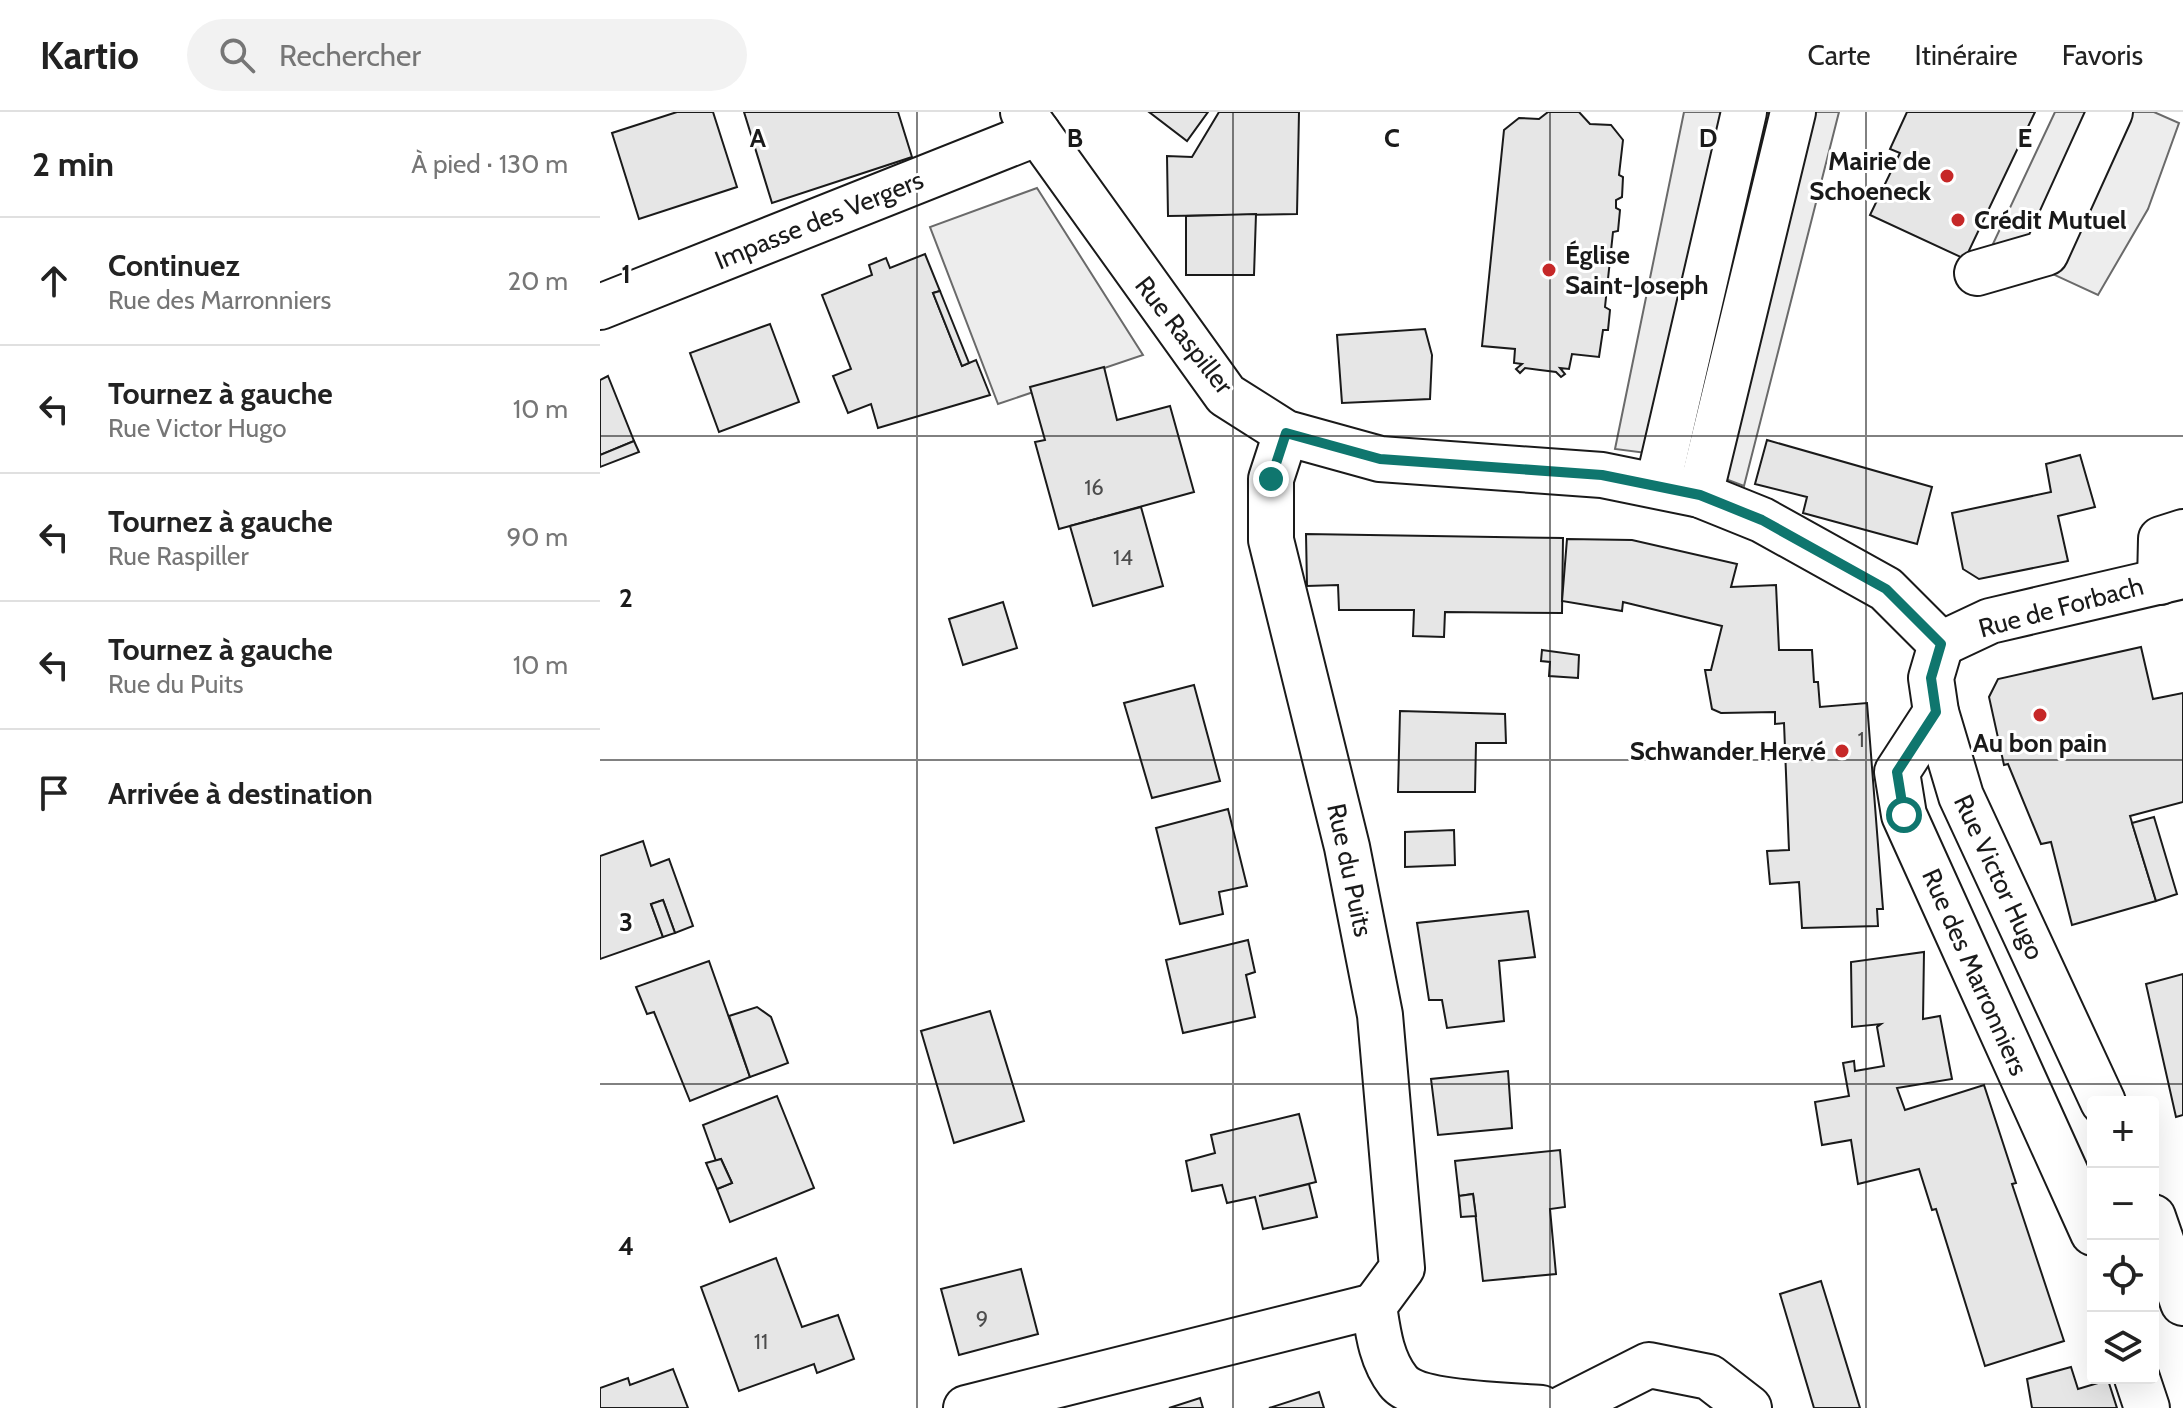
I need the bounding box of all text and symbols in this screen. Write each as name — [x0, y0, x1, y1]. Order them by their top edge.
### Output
search box — [187, 19, 747, 91]
text: Kartio — [40, 32, 139, 79]
icon: search — [215, 33, 259, 77]
text: Rechercher — [279, 37, 421, 74]
text: Carte — [1807, 38, 1871, 72]
text: Itinéraire — [1915, 38, 2018, 72]
text: Favoris — [2062, 38, 2143, 72]
text: A — [750, 122, 767, 154]
text: B — [1067, 122, 1083, 154]
text: C — [1384, 122, 1400, 154]
text: D — [1699, 122, 1717, 154]
text: E — [2018, 122, 2032, 154]
text: 2 min — [32, 143, 114, 185]
place label: Mairie de Schoeneck — [1809, 145, 1931, 207]
text: À pied · 130 m — [411, 148, 568, 180]
street label: Impasse des Vergers — [710, 163, 928, 276]
marker: Mairie de Schoeneck — [1938, 167, 1956, 185]
place label: Crédit Mutuel — [1974, 204, 2127, 236]
marker: Crédit Mutuel — [1949, 211, 1967, 229]
place label: Église Saint-Joseph — [1565, 239, 1709, 301]
text: Continuez — [108, 247, 240, 284]
text: 1 — [621, 258, 631, 290]
icon: ahead — [32, 259, 76, 303]
marker: Église Saint-Joseph — [1540, 261, 1558, 279]
text: 20 m — [508, 265, 568, 297]
street label: Rue Raspiller — [1128, 270, 1240, 401]
text: Rue des Marronniers — [108, 284, 331, 316]
text: Tournez à gauche — [108, 375, 333, 412]
icon: left — [32, 387, 76, 431]
text: 10 m — [513, 393, 568, 425]
text: Rue Victor Hugo — [108, 412, 286, 444]
route end — [1253, 461, 1289, 497]
house number: 16 — [1084, 474, 1104, 501]
text: Tournez à gauche — [108, 503, 333, 540]
icon: left — [32, 515, 76, 559]
text: 90 m — [506, 521, 568, 553]
text: Rue Raspiller — [108, 540, 249, 572]
house number: 14 — [1113, 544, 1133, 571]
street label: Rue de Forbach — [1975, 570, 2147, 644]
text: 2 — [619, 582, 633, 614]
text: Tournez à gauche — [108, 631, 333, 668]
icon: left — [32, 643, 76, 687]
text: 10 m — [513, 649, 568, 681]
text: Rue du Puits — [108, 668, 243, 700]
marker: Au bon pain — [2031, 706, 2049, 724]
house number: 1 — [1857, 726, 1865, 753]
place label: Au bon pain — [1973, 727, 2107, 759]
place label: Schwander Hervé — [1630, 735, 1826, 767]
marker: Schwander Hervé — [1833, 742, 1851, 760]
icon: arrive — [32, 771, 76, 815]
text: Arrivée à destination — [108, 775, 373, 812]
street label: Rue Victor Hugo — [1947, 789, 2051, 965]
route start — [1886, 797, 1922, 833]
street label: Rue du Puits — [1320, 800, 1380, 940]
street label: Rue des Marronniers — [1915, 864, 2035, 1081]
text: 3 — [619, 906, 633, 938]
map controls — [2087, 1096, 2159, 1384]
button: + — [2087, 1096, 2159, 1168]
button: − — [2087, 1168, 2159, 1240]
text: 4 — [618, 1230, 634, 1262]
button: locate — [2087, 1240, 2159, 1312]
house number: 9 — [976, 1305, 988, 1332]
button: layers — [2087, 1312, 2159, 1384]
house number: 11 — [754, 1328, 768, 1355]

